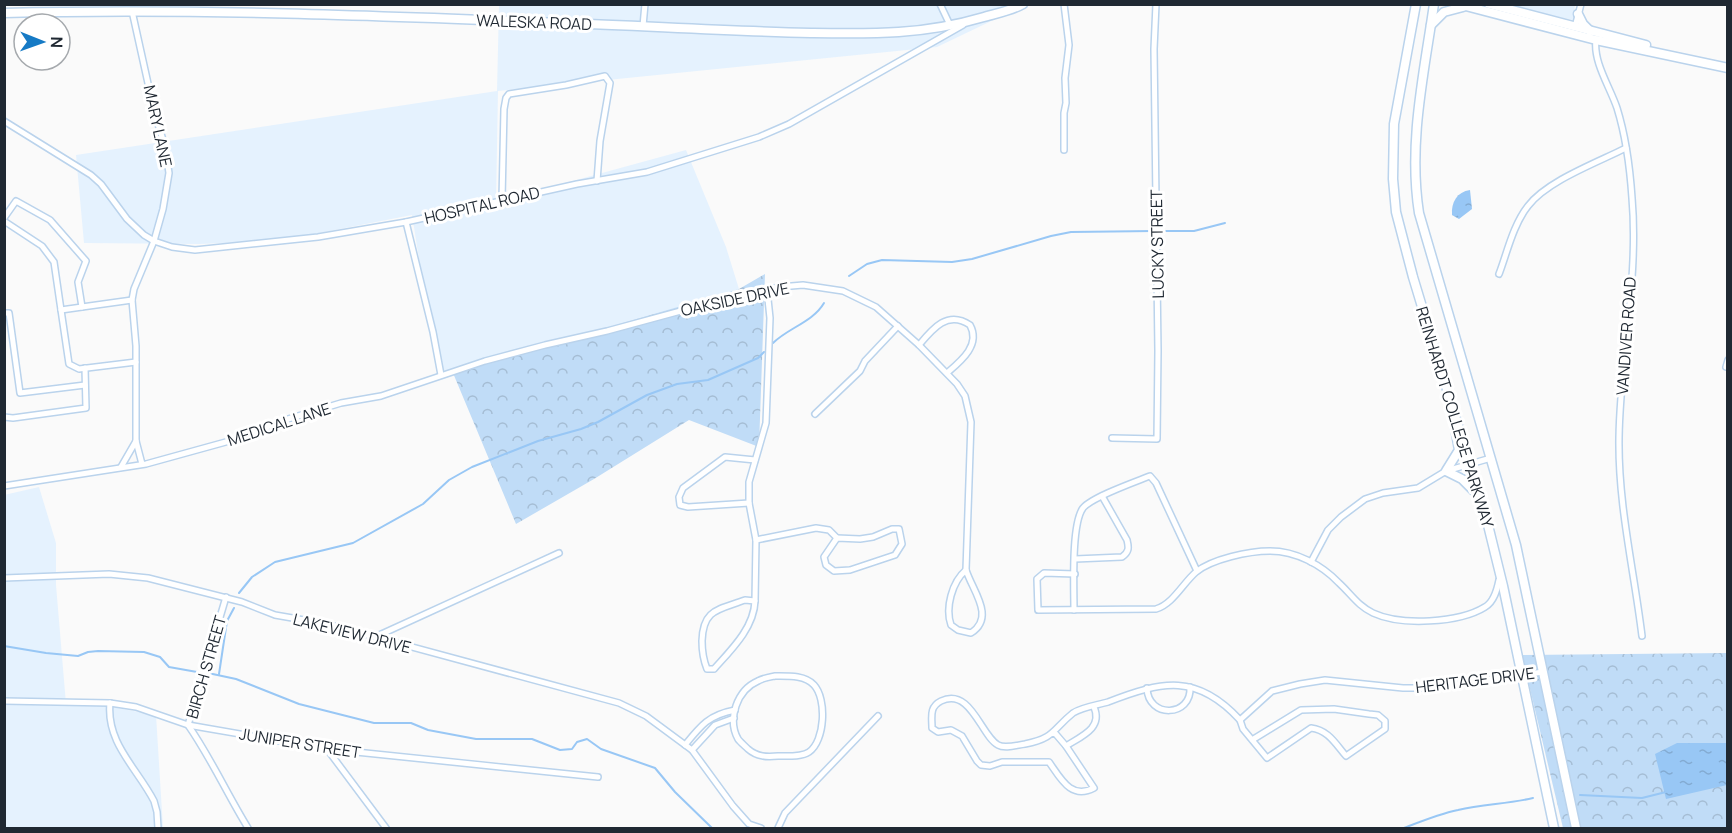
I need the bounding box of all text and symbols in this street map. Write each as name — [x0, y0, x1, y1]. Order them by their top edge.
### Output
street label: WALESKA ROAD — [476, 9, 592, 35]
north arrow — [12, 12, 72, 72]
text: N — [46, 36, 68, 48]
street label: MARY LANE — [139, 83, 177, 169]
street label: HOSPITAL ROAD — [422, 181, 542, 229]
street label: LUCKY STREET — [1145, 189, 1169, 299]
street label: VANDIVER ROAD — [1611, 276, 1641, 396]
street label: OAKSIDE DRIVE — [679, 277, 791, 321]
street label: REINHARDT COLLEGE PARKWAY — [1411, 304, 1499, 530]
street label: MEDICAL LANE — [225, 397, 333, 451]
street label: LAKEVIEW DRIVE — [291, 608, 413, 658]
street label: BIRCH STREET — [181, 612, 231, 721]
street label: HERITAGE DRIVE — [1414, 662, 1536, 698]
street label: JUNIPER STREET — [238, 723, 363, 764]

